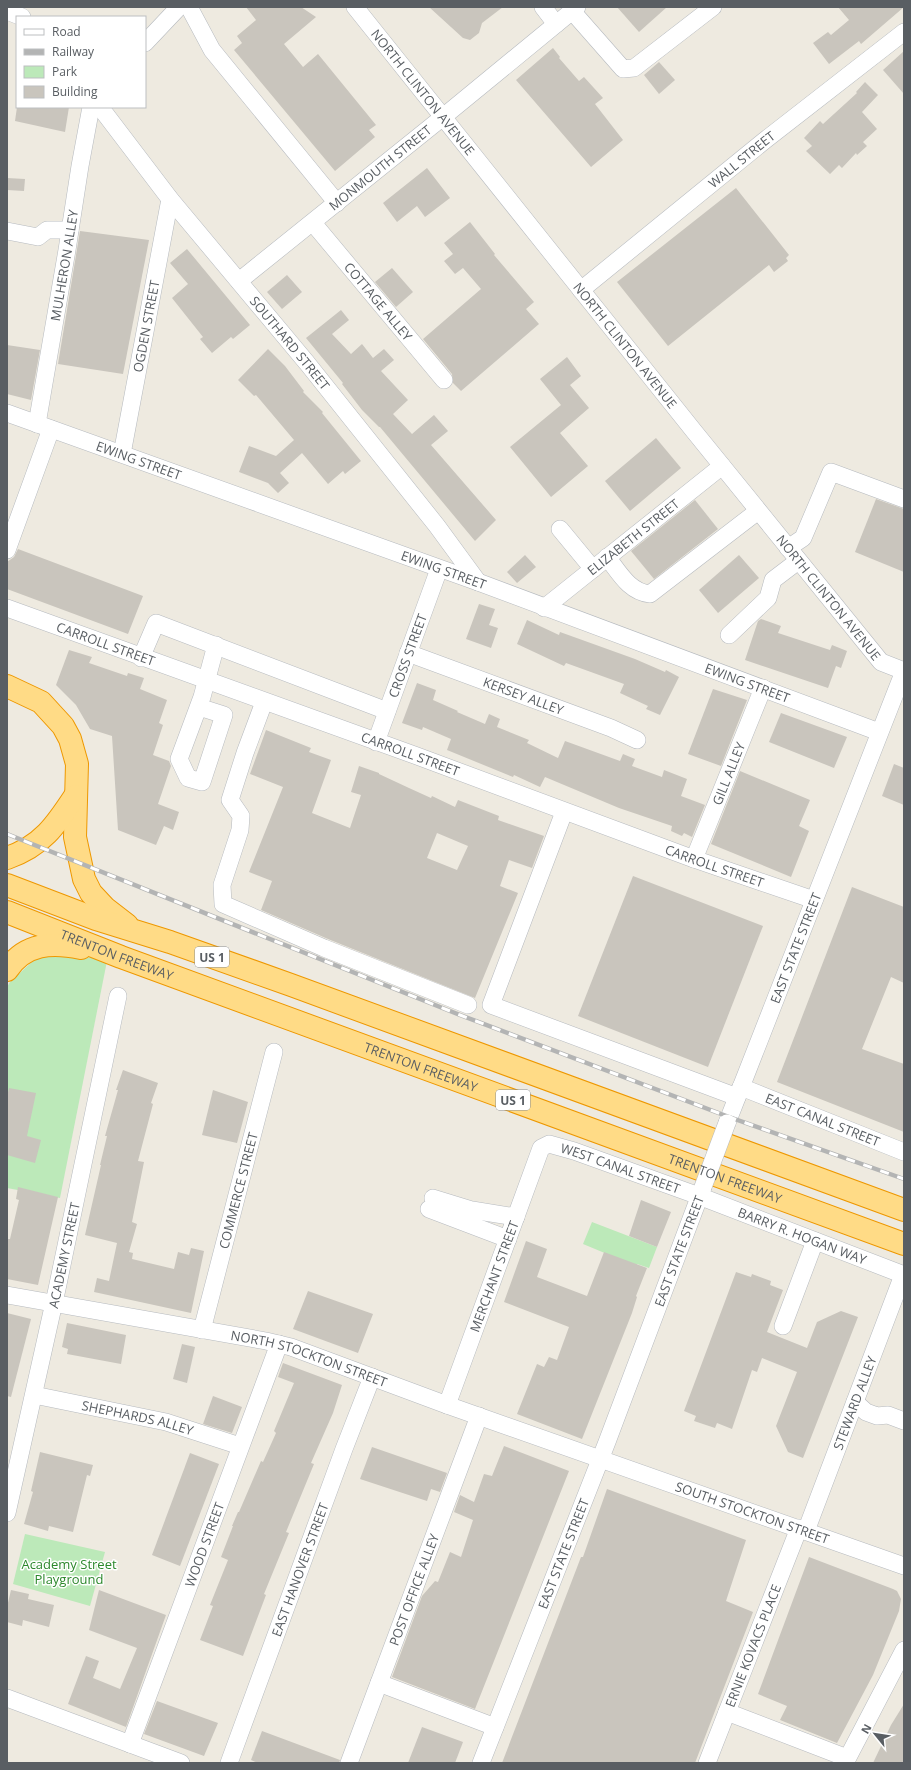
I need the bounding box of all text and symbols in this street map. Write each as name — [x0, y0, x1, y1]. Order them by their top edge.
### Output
legend — [16, 16, 146, 108]
text: Road — [52, 23, 81, 40]
street label: NORTH CLINTON AVENUE — [367, 25, 479, 159]
text: Railway — [52, 43, 95, 60]
text: Park — [52, 63, 78, 80]
text: Building — [52, 83, 98, 100]
street label: MONMOUTH STREET — [325, 120, 436, 214]
street label: WALL STREET — [704, 126, 779, 192]
street label: MULHERON ALLEY — [46, 208, 82, 322]
street label: COTTAGE ALLEY — [340, 258, 417, 345]
street label: OGDEN STREET — [129, 278, 164, 374]
street label: NORTH CLINTON AVENUE — [569, 278, 681, 412]
street label: SOUTHARD STREET — [246, 292, 335, 394]
street label: EWING STREET — [94, 437, 185, 484]
street label: ELIZABETH STREET — [583, 494, 684, 579]
street label: NORTH CLINTON AVENUE — [772, 531, 885, 664]
street label: EWING STREET — [399, 546, 490, 594]
street label: CROSS STREET — [384, 610, 431, 700]
street label: CARROLL STREET — [54, 618, 158, 670]
street label: EWING STREET — [702, 659, 793, 707]
street label: KERSEY ALLEY — [481, 673, 567, 719]
street label: CARROLL STREET — [359, 728, 463, 780]
street label: GILL ALLEY — [708, 739, 749, 808]
street label: CARROLL STREET — [663, 840, 767, 892]
street label: EAST STATE STREET — [766, 889, 826, 1006]
street label: TRENTON FREEWAY — [58, 925, 177, 985]
road number: US 1 — [195, 947, 229, 967]
street label: TRENTON FREEWAY — [362, 1038, 481, 1096]
street label: EAST CANAL STREET — [763, 1089, 883, 1151]
road number: US 1 — [496, 1090, 530, 1110]
street label: COMMERCE STREET — [214, 1130, 262, 1251]
street label: WEST CANAL STREET — [559, 1139, 683, 1198]
street label: TRENTON FREEWAY — [666, 1149, 785, 1208]
street label: EAST STATE STREET — [650, 1192, 708, 1309]
street label: ACADEMY STREET — [44, 1200, 84, 1310]
street label: BARRY R. HOGAN WAY — [735, 1203, 870, 1269]
street label: MERCHANT STREET — [465, 1217, 523, 1335]
street label: NORTH STOCKTON STREET — [229, 1326, 390, 1391]
street label: STEWARD ALLEY — [829, 1353, 881, 1452]
street label: SHEPHARDS ALLEY — [80, 1396, 196, 1439]
street label: SOUTH STOCKTON STREET — [673, 1477, 833, 1548]
street label: EAST STATE STREET — [533, 1495, 593, 1612]
street label: WOOD STREET — [180, 1499, 229, 1589]
street label: EAST HANOVER STREET — [267, 1499, 333, 1639]
street label: POST OFFICE ALLEY — [385, 1531, 443, 1648]
park label: Academy Street Playground — [21, 1555, 117, 1588]
street label: ERNIE KOVACS PLACE — [721, 1582, 785, 1710]
north arrow — [855, 1714, 895, 1754]
text: N — [857, 1721, 875, 1736]

